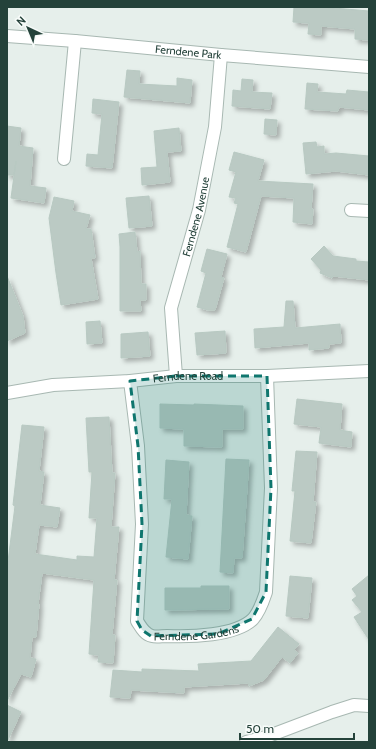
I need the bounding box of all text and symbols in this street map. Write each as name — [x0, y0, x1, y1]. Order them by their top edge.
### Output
north arrow — [8, 8, 48, 48]
text: N — [13, 13, 29, 29]
street label: Ferndene Park — [155, 42, 222, 62]
street label: Ferndene Avenue — [179, 175, 212, 258]
street label: Ferndene Road — [152, 369, 223, 385]
street label: Ferndene Gardens — [154, 621, 241, 643]
scale bar — [240, 715, 354, 741]
text: 50 m — [246, 721, 274, 736]

